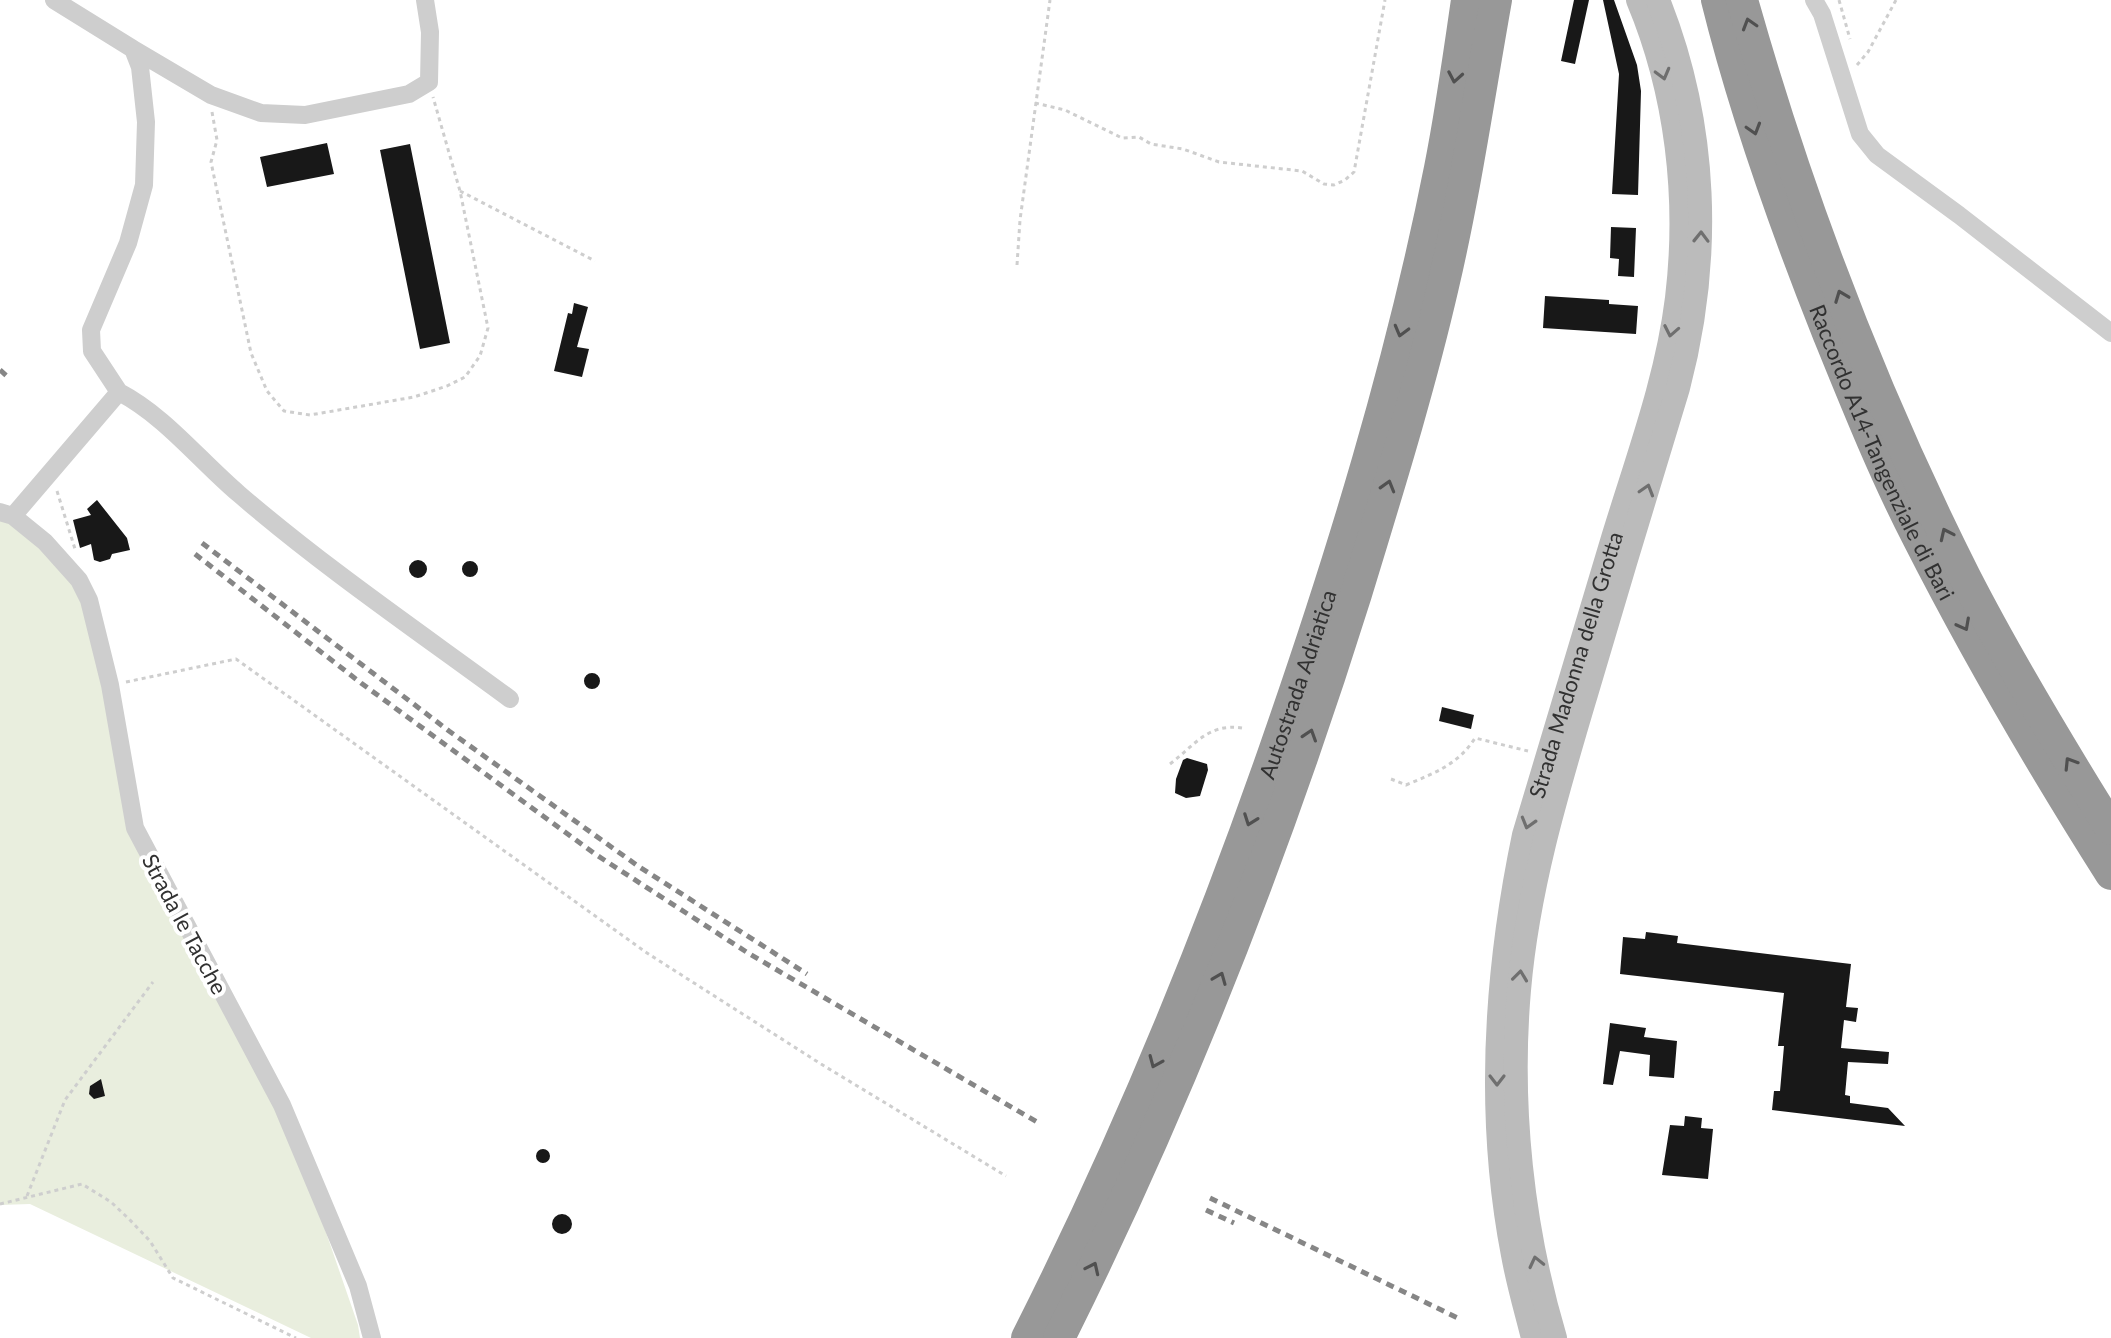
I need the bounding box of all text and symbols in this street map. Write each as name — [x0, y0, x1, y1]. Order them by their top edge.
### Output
one-way arrow — [1742, 17, 1758, 31]
one-way arrow — [1653, 66, 1670, 80]
one-way arrow — [1447, 70, 1464, 84]
one-way arrow — [1745, 121, 1761, 135]
one-way arrow — [1692, 230, 1710, 243]
one-way arrow — [1834, 290, 1851, 304]
street label: Raccordo A14-Tangenziale di Bari — [1804, 300, 1961, 604]
one-way arrow — [1394, 324, 1411, 338]
one-way arrow — [1663, 324, 1680, 338]
one-way arrow — [1379, 480, 1395, 494]
one-way arrow — [1638, 483, 1654, 497]
street label: Strada Madonna della Grotta — [1522, 528, 1628, 801]
one-way arrow — [1940, 528, 1956, 543]
street label: Autostrada Adriatica — [1252, 586, 1341, 782]
one-way arrow — [1955, 617, 1970, 631]
one-way arrow — [1301, 728, 1317, 742]
one-way arrow — [2064, 757, 2079, 772]
one-way arrow — [1243, 812, 1260, 826]
one-way arrow — [1521, 815, 1537, 829]
street label: Strada le Tacche — [137, 849, 233, 999]
one-way arrow — [1512, 969, 1529, 982]
one-way arrow — [1210, 972, 1226, 986]
one-way arrow — [1148, 1054, 1164, 1068]
one-way arrow — [1488, 1074, 1506, 1087]
one-way arrow — [1529, 1256, 1546, 1270]
one-way arrow — [1084, 1262, 1100, 1276]

